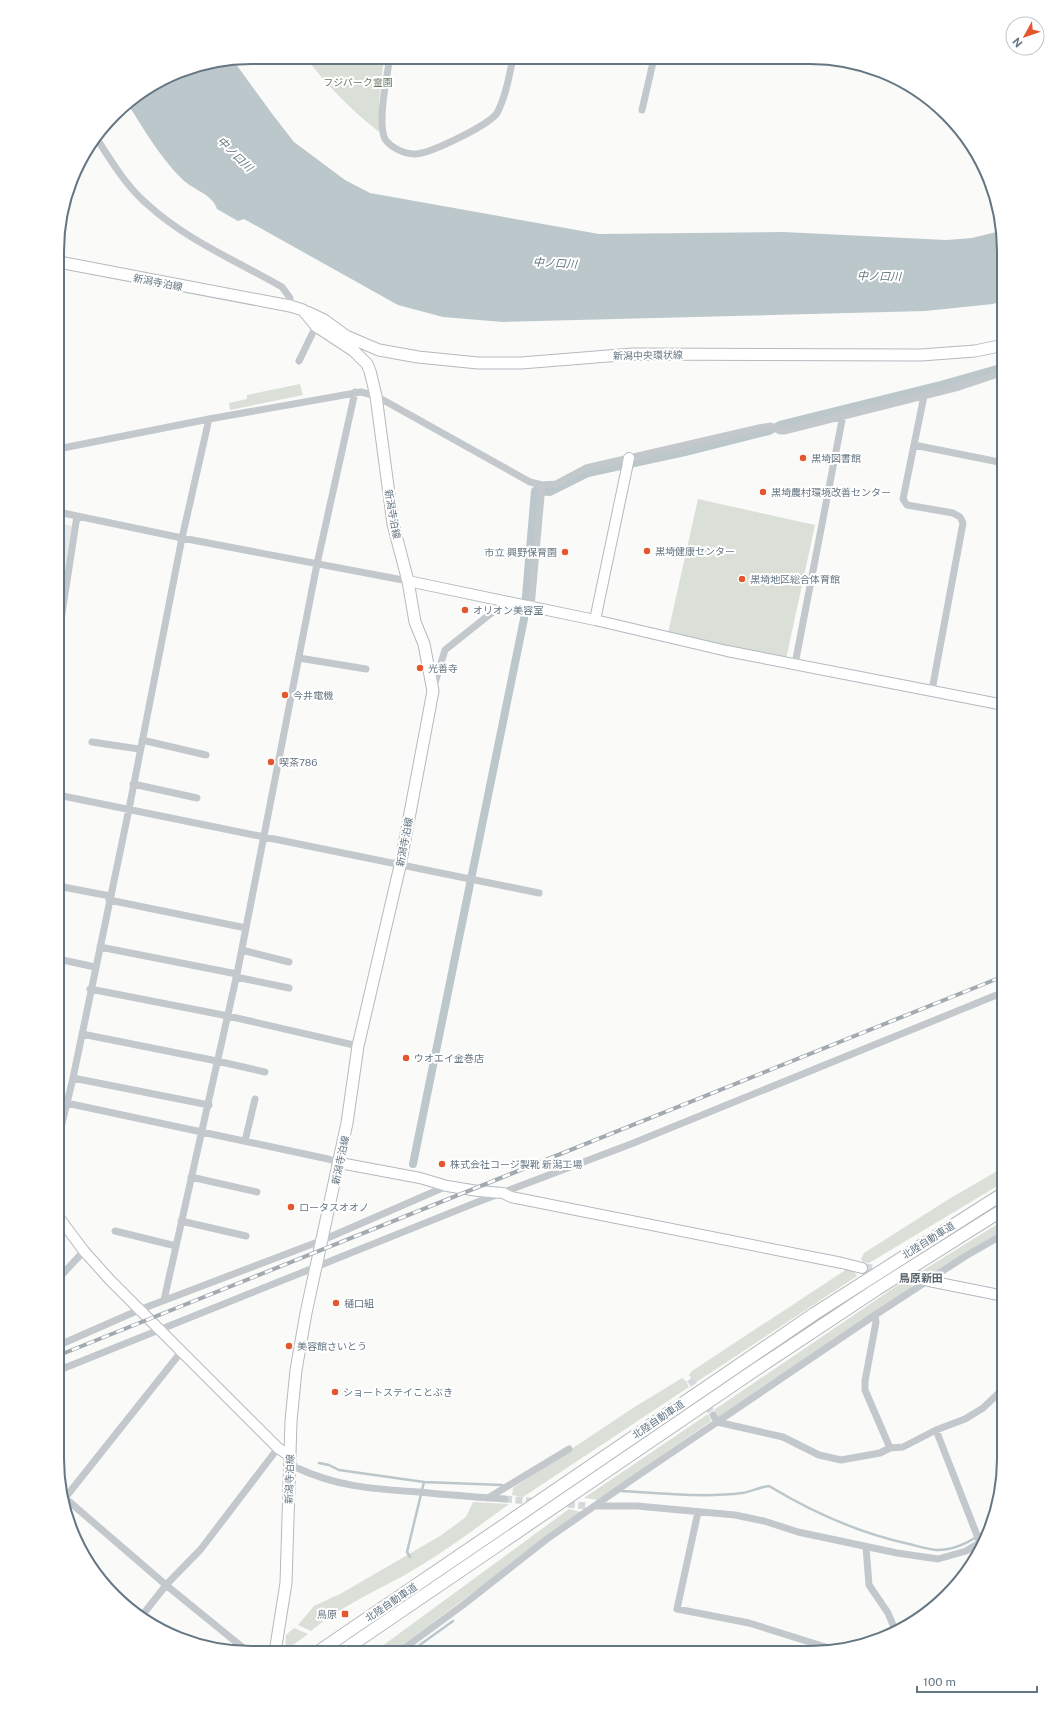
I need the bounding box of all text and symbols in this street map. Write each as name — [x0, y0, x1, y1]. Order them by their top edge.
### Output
north arrow — [1005, 16, 1045, 56]
text: N — [1010, 35, 1025, 50]
park label: フジパーク霊園 — [323, 76, 393, 88]
water label: 中ノ口川 — [215, 134, 256, 174]
water label: 中ノ口川 — [533, 256, 578, 270]
water label: 中ノ口川 — [857, 270, 902, 282]
street label: 新潟寺泊線 — [132, 271, 184, 293]
street label: 新潟中央環状線 — [613, 348, 683, 362]
place label: 黒埼図書館 — [811, 452, 861, 464]
marker: 黒埼図書館 — [798, 453, 808, 463]
place label: 黒埼農村環境改善センター — [771, 486, 891, 498]
marker: 黒埼農村環境改善センター — [758, 487, 768, 497]
street label: 新潟寺泊線 — [383, 488, 403, 540]
place label: 黒埼健康センター — [655, 545, 735, 557]
place label: 市立 興野保育園 — [485, 546, 557, 558]
marker: 黒埼健康センター — [642, 546, 652, 556]
marker: 市立 興野保育園 — [560, 547, 570, 557]
place label: 黒埼地区総合体育館 — [750, 573, 840, 585]
marker: 黒埼地区総合体育館 — [737, 574, 747, 584]
place label: オリオン美容室 — [473, 604, 543, 616]
marker: オリオン美容室 — [460, 605, 470, 615]
place label: 光善寺 — [428, 662, 458, 674]
marker: 光善寺 — [415, 663, 425, 673]
place label: 今井電機 — [293, 689, 333, 701]
marker: 今井電機 — [280, 690, 290, 700]
place label: 喫茶786 — [279, 756, 317, 768]
marker: 喫茶786 — [266, 757, 276, 767]
street label: 新潟寺泊線 — [393, 816, 415, 868]
place label: ウオエイ金巻店 — [414, 1052, 484, 1064]
marker: ウオエイ金巻店 — [401, 1053, 411, 1063]
street label: 新潟寺泊線 — [329, 1134, 351, 1186]
place label: 株式会社コージ製靴 新潟工場 — [450, 1158, 582, 1170]
marker: 株式会社コージ製靴 新潟工場 — [437, 1159, 447, 1169]
place label: ロータスオオノ — [299, 1201, 369, 1213]
marker: ロータスオオノ — [286, 1202, 296, 1212]
street label: 北陸自動車道 — [899, 1219, 957, 1261]
district label: 鳥原新田 — [899, 1272, 943, 1284]
place label: 樋口組 — [344, 1297, 374, 1309]
marker: 樋口組 — [331, 1298, 341, 1308]
place label: 美容館さいとう — [297, 1340, 367, 1352]
marker: 美容館さいとう — [284, 1341, 294, 1351]
place label: ショートステイことぶき — [343, 1386, 453, 1398]
marker: ショートステイことぶき — [330, 1387, 340, 1397]
street label: 北陸自動車道 — [630, 1397, 686, 1441]
street label: 新潟寺泊線 — [282, 1454, 296, 1504]
street label: 北陸自動車道 — [363, 1580, 419, 1624]
place label: 鳥原 — [317, 1608, 337, 1620]
marker: 鳥原 — [340, 1609, 350, 1619]
scale bar — [917, 1668, 1037, 1694]
text: 100 m — [923, 1675, 956, 1689]

